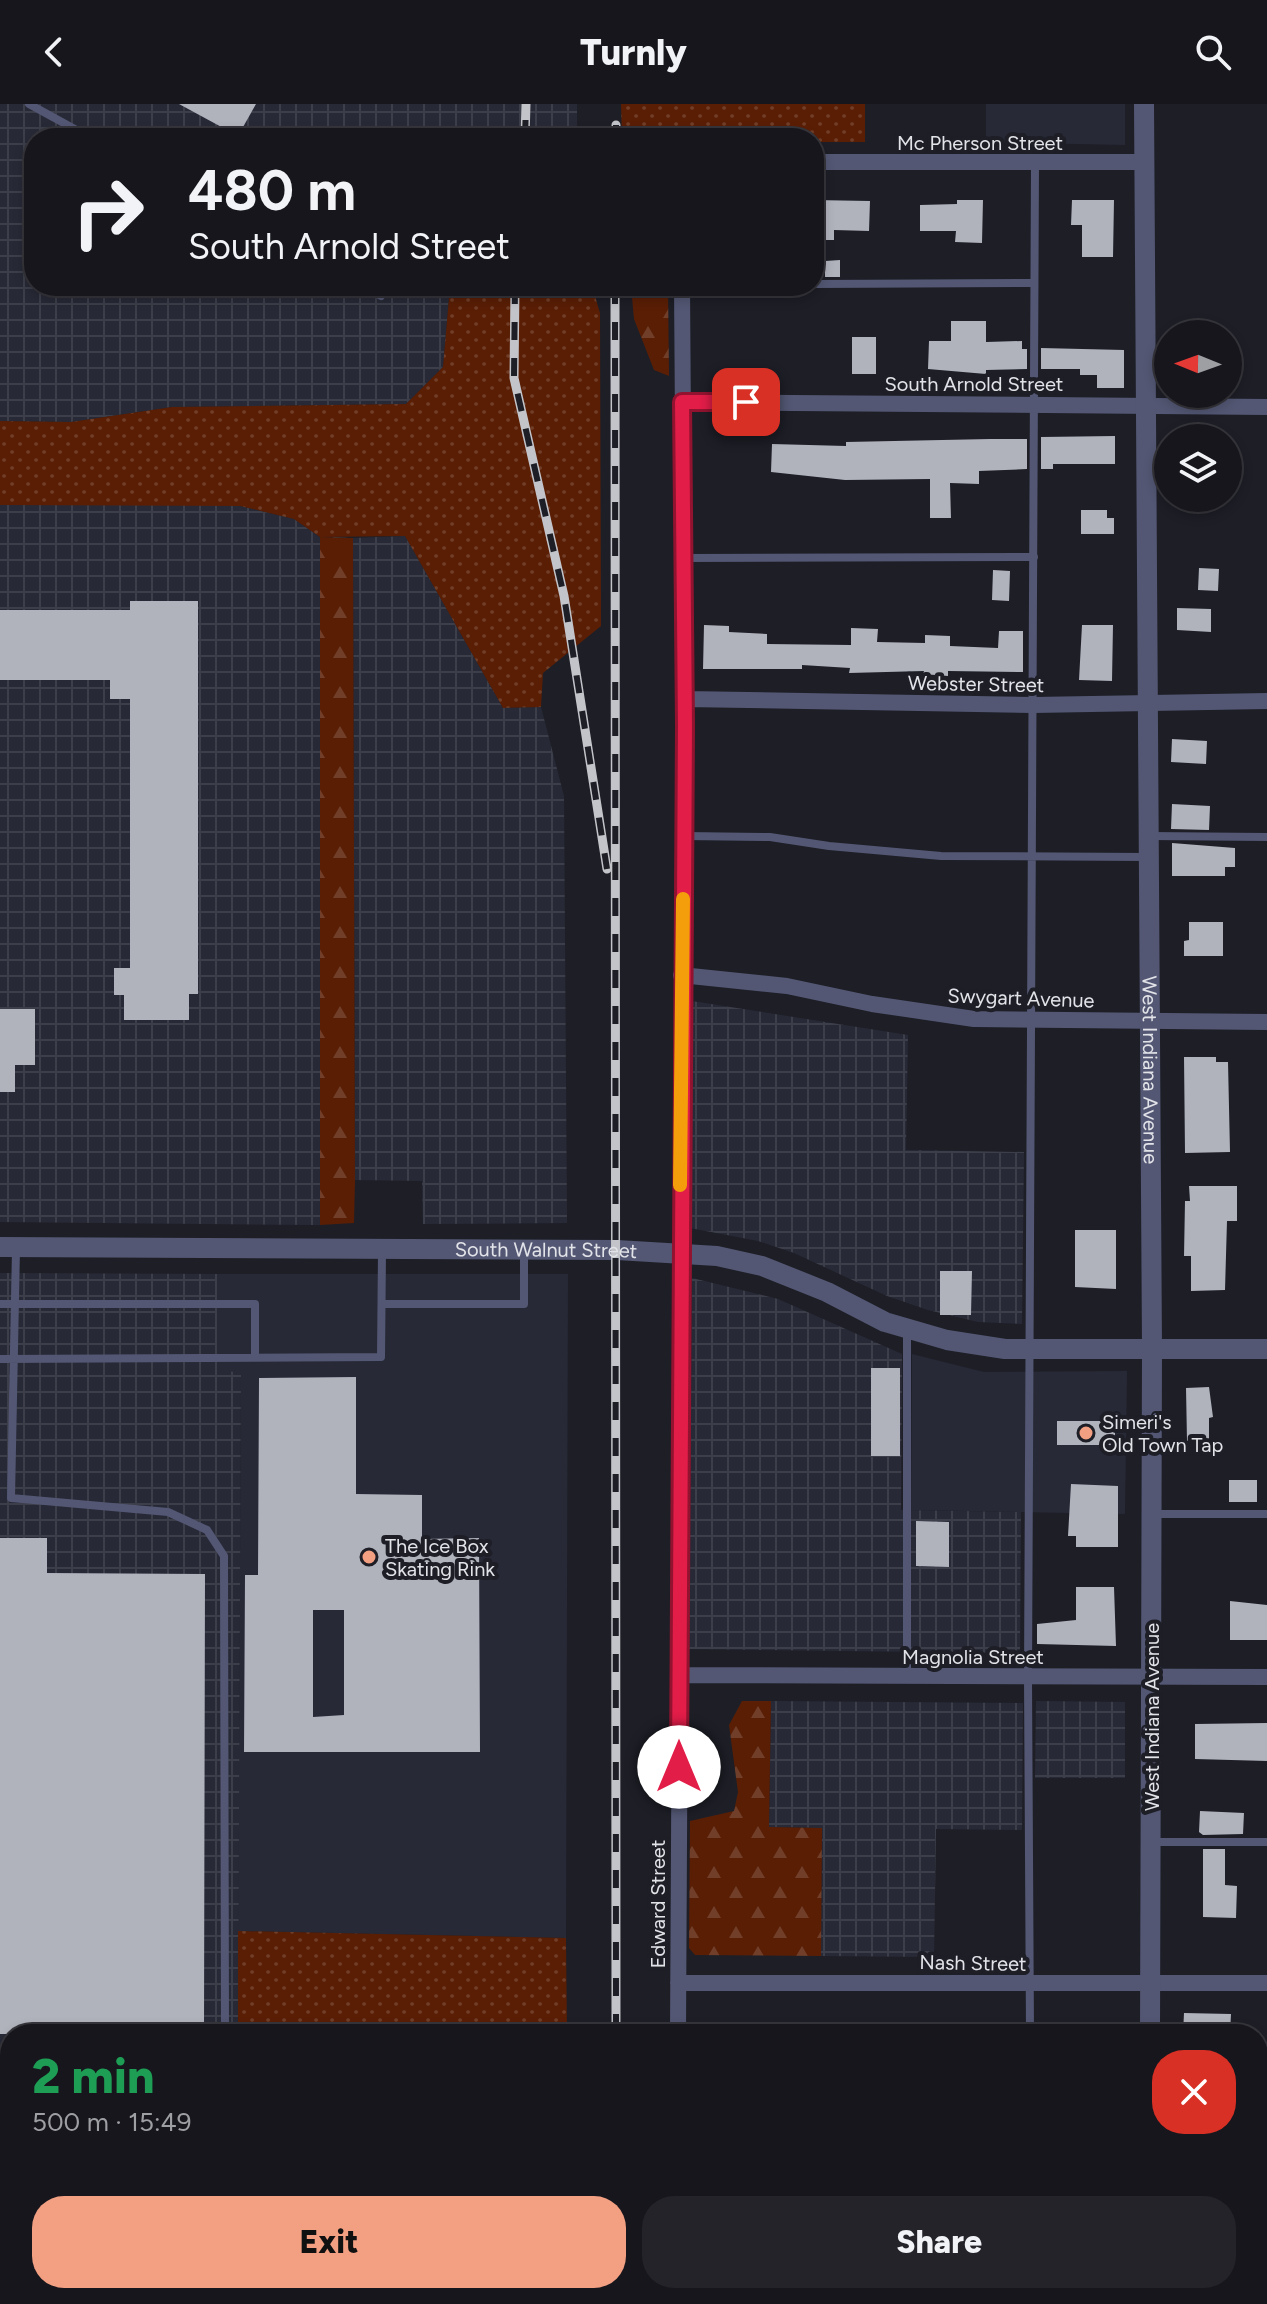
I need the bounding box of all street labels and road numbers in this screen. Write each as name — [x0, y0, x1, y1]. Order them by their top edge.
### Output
street label: Mc Pherson Street — [897, 131, 1063, 155]
street label: South Arnold Street — [885, 372, 1063, 396]
street label: Webster Street — [908, 671, 1044, 697]
street label: West Indiana Avenue — [1138, 976, 1163, 1164]
street label: Swygart Avenue — [947, 983, 1095, 1013]
street label: South Walnut Street — [455, 1237, 638, 1263]
street label: West Indiana Avenue — [1140, 1623, 1164, 1811]
street label: Magnolia Street — [902, 1645, 1044, 1669]
street label: Edward Street — [646, 1840, 670, 1968]
street label: Nash Street — [919, 1950, 1027, 1976]

